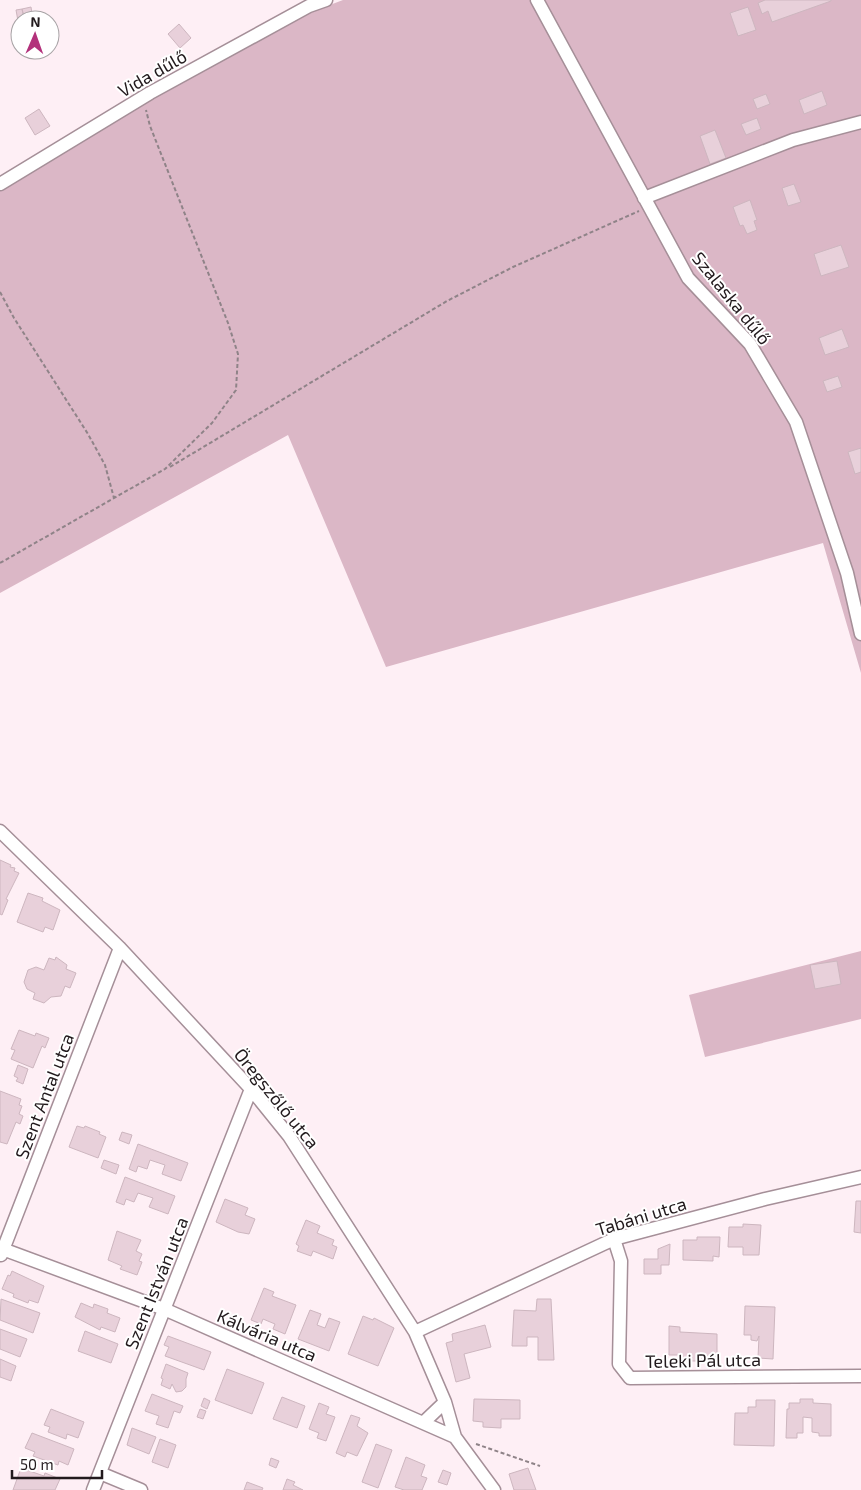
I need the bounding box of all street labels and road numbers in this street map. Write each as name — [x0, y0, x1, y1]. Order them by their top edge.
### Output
street label: Vida dűlő — [114, 45, 190, 101]
street label: Szalaska dűlő — [688, 247, 776, 349]
street label: Szent Antal utca — [10, 1030, 78, 1162]
street label: Öregszőlő utca — [230, 1043, 324, 1153]
street label: Tabáni utca — [593, 1192, 689, 1240]
street label: Szent István utca — [119, 1214, 193, 1352]
street label: Kálvária utca — [214, 1304, 320, 1366]
street label: Teleki Pál utca — [645, 1348, 761, 1372]

